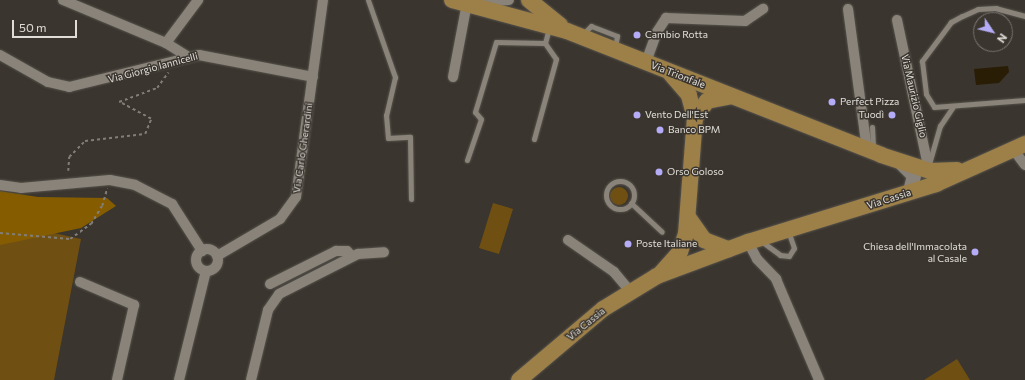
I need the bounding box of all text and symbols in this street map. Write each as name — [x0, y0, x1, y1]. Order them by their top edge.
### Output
scale bar — [14, 12, 79, 38]
north arrow — [973, 12, 1013, 52]
text: 50 m — [19, 20, 47, 34]
place label: Cambio Rotta — [645, 29, 708, 41]
marker: Cambio Rotta — [632, 30, 642, 40]
text: N — [995, 31, 1010, 46]
street label: Via Giorgio Iannicelli — [107, 50, 199, 86]
street label: Via Maurizio Giglio — [899, 53, 929, 139]
street label: Via Trionfale — [649, 59, 707, 91]
place label: Perfect Pizza — [840, 96, 899, 108]
marker: Perfect Pizza — [827, 97, 837, 107]
street label: Via Carlo Gherardini — [291, 102, 315, 194]
place label: Vento Dell'Est — [645, 109, 708, 121]
place label: Tuodì — [858, 109, 884, 121]
marker: Vento Dell'Est — [632, 110, 642, 120]
marker: Tuodì — [887, 110, 897, 120]
place label: Banco BPM — [668, 124, 720, 136]
marker: Banco BPM — [655, 125, 665, 135]
place label: Orso Goloso — [667, 166, 724, 178]
marker: Orso Goloso — [654, 167, 664, 177]
street label: Via Cassia — [865, 186, 913, 212]
place label: Poste Italiane — [636, 238, 697, 250]
marker: Poste Italiane — [623, 239, 633, 249]
place label: Chiesa dell'Immacolata al Casale — [863, 240, 967, 264]
marker: Chiesa dell'Immacolata al Casale — [970, 247, 980, 257]
street label: Via Cassia — [565, 305, 607, 343]

